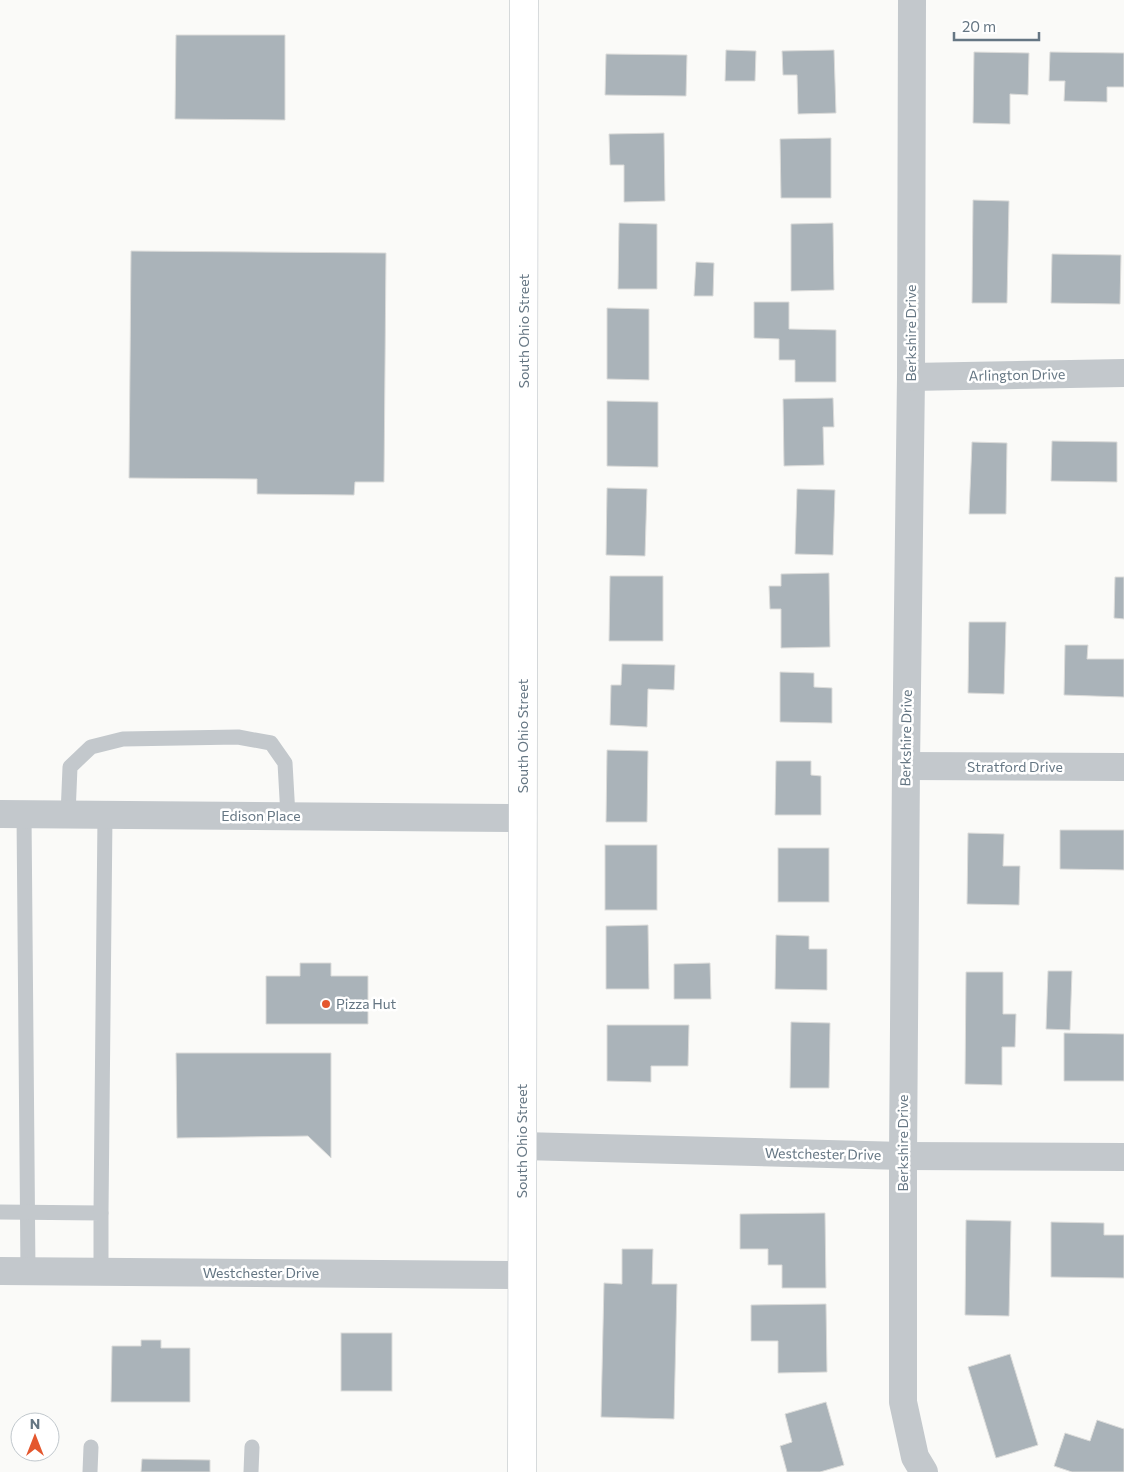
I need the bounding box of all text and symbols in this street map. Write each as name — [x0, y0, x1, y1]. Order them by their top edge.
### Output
scale bar — [954, 10, 1039, 42]
text: 20 m — [962, 17, 996, 35]
street label: South Ohio Street — [515, 273, 532, 388]
street label: Berkshire Drive — [902, 285, 919, 381]
street label: Arlington Drive — [969, 365, 1065, 384]
street label: South Ohio Street — [514, 678, 531, 793]
street label: Berkshire Drive — [896, 689, 915, 787]
street label: Stratford Drive — [967, 758, 1063, 775]
street label: Edison Place — [221, 807, 301, 824]
place label: Pizza Hut — [336, 995, 397, 1012]
marker: Pizza Hut — [320, 998, 332, 1010]
street label: South Ohio Street — [513, 1083, 530, 1198]
street label: Berkshire Drive — [894, 1095, 911, 1191]
street label: Westchester Drive — [765, 1144, 881, 1163]
street label: Westchester Drive — [203, 1264, 319, 1281]
north arrow — [10, 1412, 60, 1462]
text: N — [30, 1415, 40, 1432]

